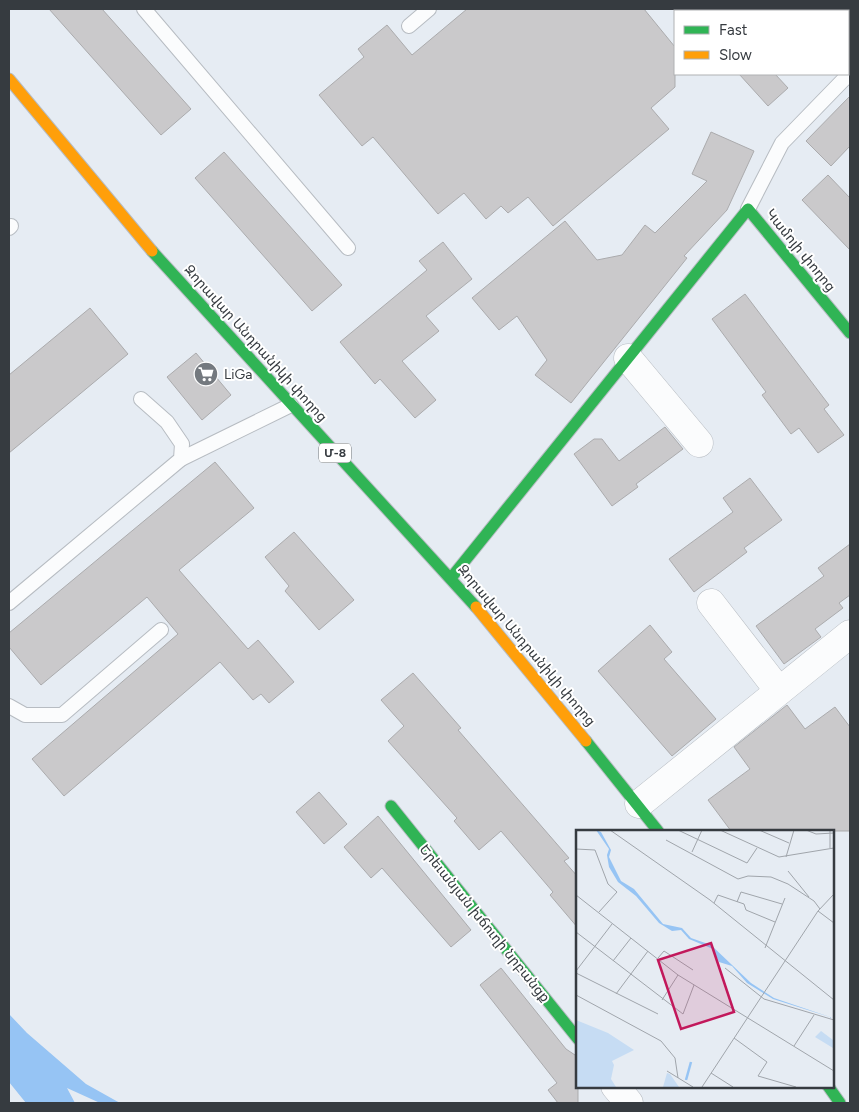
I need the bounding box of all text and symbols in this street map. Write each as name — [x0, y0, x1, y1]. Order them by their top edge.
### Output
legend — [674, 10, 849, 75]
text: Fast — [719, 21, 748, 39]
text: Slow — [719, 46, 752, 64]
street label: Կամոյի փողոց — [762, 206, 839, 295]
street label: Զորավար Անդրանիկի փողոց — [181, 261, 331, 425]
supermarket icon: LiGa — [193, 361, 219, 387]
place label: LiGa — [224, 366, 252, 383]
road number: Մ-8 — [319, 443, 351, 462]
street label: Զորավար Անդրանիկի փողոց — [454, 561, 599, 729]
inset map — [576, 830, 834, 1087]
street label: Երեւանյան խճուղի նրբանցք — [416, 841, 554, 1006]

